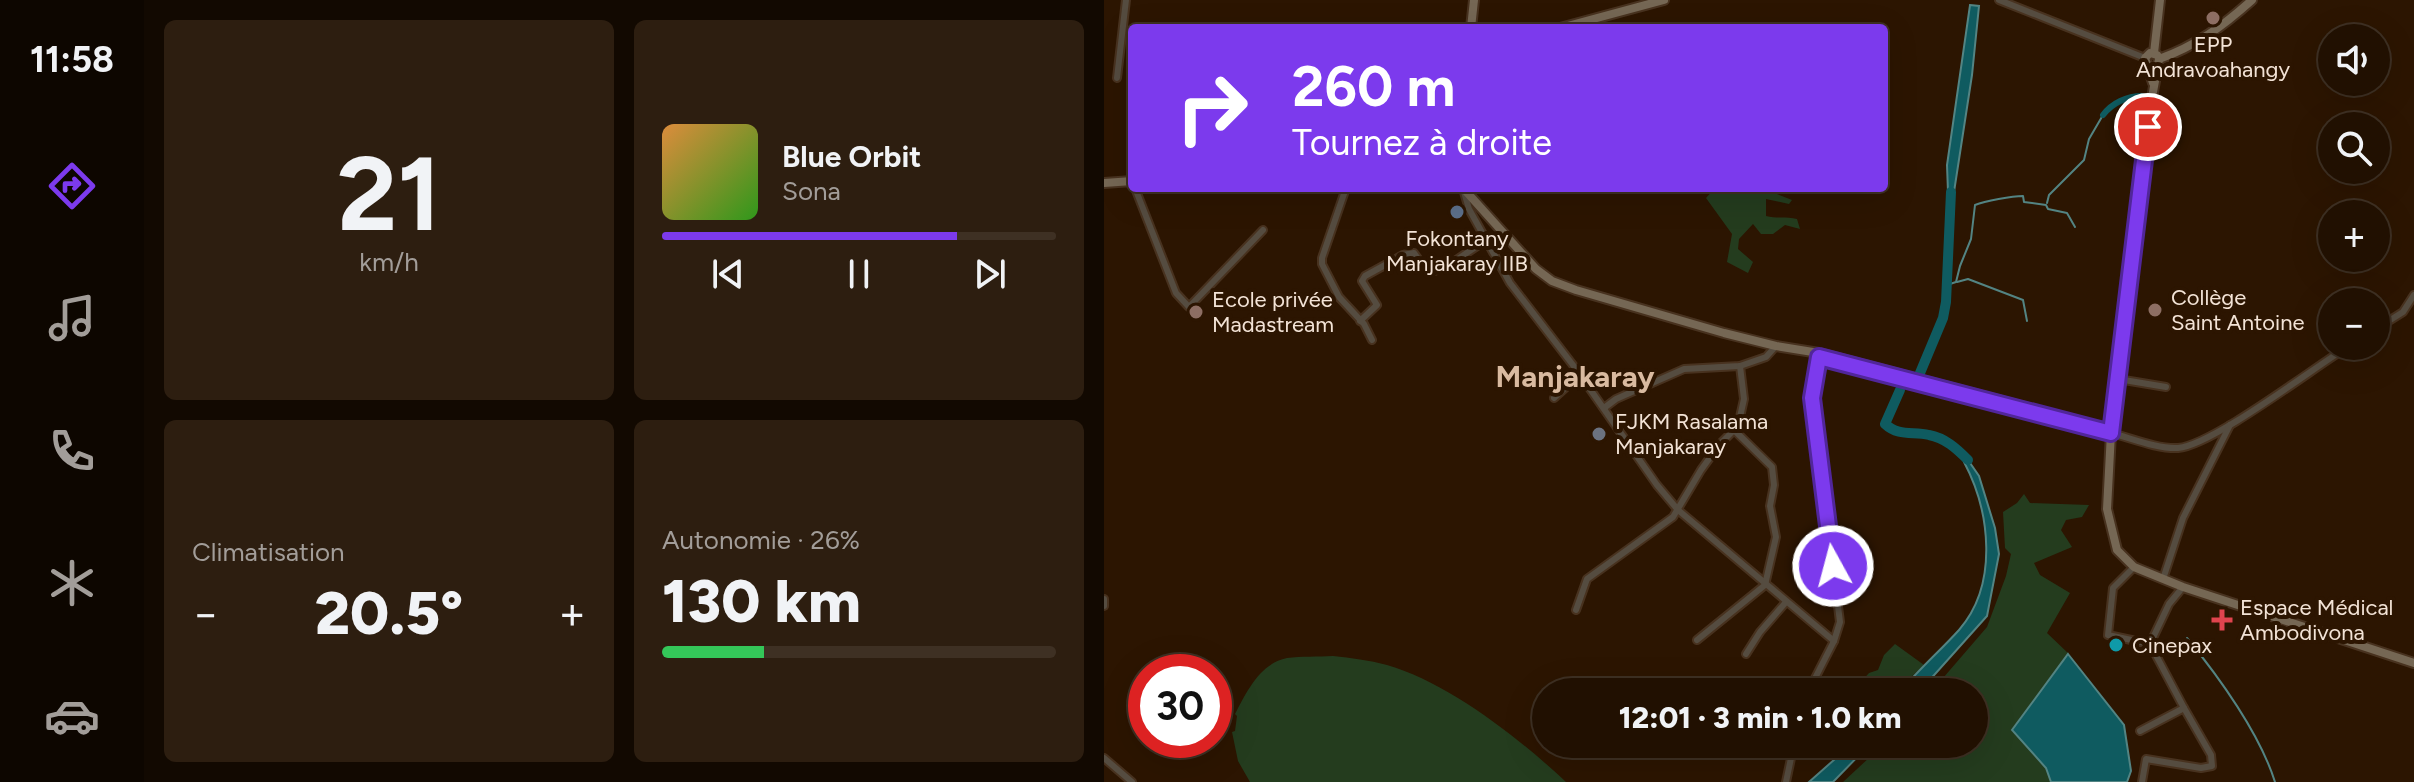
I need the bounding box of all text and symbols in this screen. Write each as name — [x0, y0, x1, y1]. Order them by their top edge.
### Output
marker: EPP Andravoahangy — [2204, 9, 2222, 27]
map controls — [2318, 24, 2390, 360]
button: sound — [2318, 24, 2390, 96]
place label: EPP Andravoahangy — [2136, 31, 2290, 83]
text: 11:58 — [30, 38, 114, 81]
text: 260 m — [1292, 53, 1455, 120]
icon: right — [1160, 56, 1264, 160]
pin — [2114, 93, 2182, 161]
icon: arrive — [2126, 105, 2170, 149]
button: search — [2318, 112, 2390, 184]
text: Tournez à droite — [1292, 121, 1552, 164]
text: 21 — [337, 131, 441, 256]
text: Blue Orbit — [782, 138, 921, 175]
icon: directions — [44, 158, 100, 214]
text: Sona — [782, 175, 841, 207]
button: + — [2318, 200, 2390, 272]
marker: Fokontany Manjakaray IIB — [1448, 203, 1466, 221]
place label: Fokontany Manjakaray IIB — [1386, 225, 1528, 277]
text: km/h — [359, 246, 419, 278]
icon: previous — [706, 252, 750, 296]
icon: pause — [837, 252, 881, 296]
icon: next — [968, 252, 1012, 296]
place label: Collège Saint Antoine — [2171, 284, 2304, 336]
place label: Ecole privée Madastream — [1212, 286, 1334, 338]
button: − — [2318, 288, 2390, 360]
icon: music — [44, 290, 100, 346]
marker: Collège Saint Antoine — [2146, 301, 2164, 319]
marker: Ecole privée Madastream — [1187, 303, 1205, 321]
district label: Manjakaray — [1495, 358, 1655, 395]
place label: FJKM Rasalama Manjakaray — [1615, 408, 1768, 460]
icon: phone — [44, 423, 100, 479]
marker: FJKM Rasalama Manjakaray — [1590, 425, 1608, 443]
text: Autonomie · 26% — [662, 524, 860, 556]
position arrow — [1791, 524, 1875, 608]
text: Climatisation — [192, 536, 345, 568]
icon: climate — [44, 555, 100, 611]
text: 130 km — [662, 565, 861, 637]
text: 20.5° — [315, 577, 463, 649]
text: − — [192, 587, 219, 640]
text: + — [559, 587, 586, 640]
place label: Espace Médical Ambodivona — [2240, 594, 2393, 646]
marker: Espace Médical Ambodivona — [2211, 609, 2233, 631]
place label: Cinepax — [2132, 632, 2212, 659]
marker: Cinepax — [2107, 636, 2125, 654]
speed limit sign: 30 — [1128, 654, 1232, 758]
icon: car — [44, 688, 100, 744]
text: 12:01 · 3 min · 1.0 km — [1619, 699, 1901, 736]

